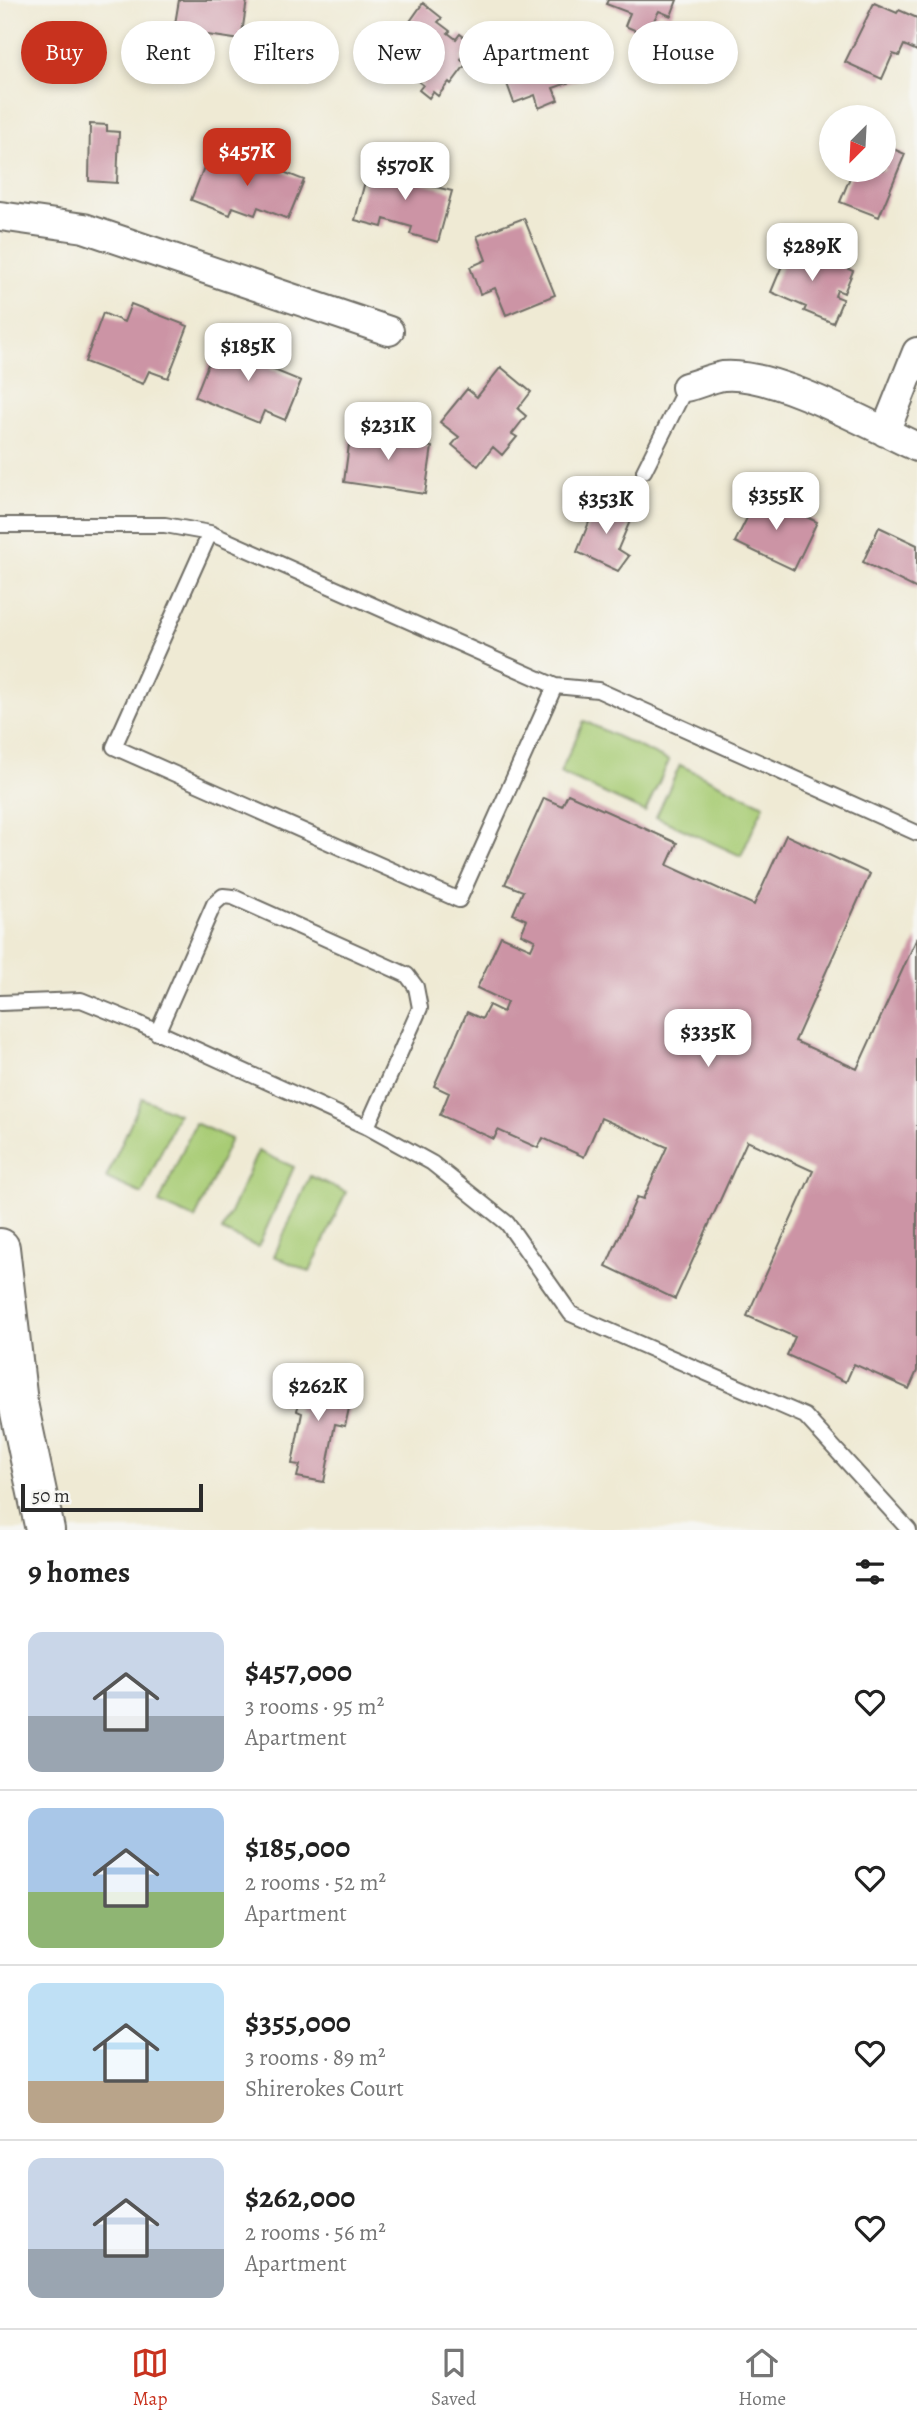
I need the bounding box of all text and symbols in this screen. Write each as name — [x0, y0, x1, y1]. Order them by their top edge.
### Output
chip: Buy — [21, 21, 107, 84]
chip: Rent — [121, 21, 215, 84]
chip: Filters — [229, 21, 339, 84]
chip: New — [353, 21, 445, 84]
chip: Apartment — [459, 21, 614, 84]
chip: House — [628, 21, 738, 84]
north arrow — [819, 105, 896, 182]
map controls — [819, 105, 896, 182]
pin: $457K — [198, 128, 296, 188]
text: $457K — [219, 135, 275, 166]
pin: $570K — [356, 142, 454, 202]
text: $570K — [376, 149, 434, 180]
pin: $289K — [763, 224, 861, 283]
text: $289K — [783, 230, 841, 261]
pin: $185K — [199, 324, 297, 383]
text: $185K — [221, 330, 275, 361]
pin: $231K — [339, 402, 437, 462]
text: $231K — [360, 409, 416, 440]
pin: $355K — [727, 472, 825, 532]
pin: $353K — [557, 476, 655, 536]
text: $355K — [748, 479, 804, 510]
text: $353K — [578, 483, 634, 514]
pin: $335K — [659, 1010, 757, 1069]
text: $335K — [680, 1016, 736, 1047]
pin: $262K — [269, 1364, 367, 1423]
text: $262K — [289, 1370, 347, 1401]
scale bar — [21, 1481, 203, 1513]
text: 50 m — [32, 1483, 70, 1509]
text: 9 homes — [28, 1552, 130, 1592]
icon: filters — [851, 1553, 889, 1591]
text: $457,000 — [245, 1651, 352, 1691]
icon: home — [84, 1660, 168, 1744]
icon: heart — [851, 1683, 889, 1721]
text: 3 rooms · 95 m² — [245, 1691, 384, 1722]
text: Apartment — [245, 1722, 347, 1753]
text: $185,000 — [245, 1827, 350, 1867]
icon: home — [84, 1836, 168, 1920]
icon: heart — [851, 1859, 889, 1897]
text: 2 rooms · 52 m² — [245, 1867, 386, 1898]
text: Apartment — [245, 1898, 347, 1929]
text: $355,000 — [245, 2002, 351, 2042]
icon: home — [84, 2011, 168, 2095]
icon: heart — [851, 2034, 889, 2072]
text: 3 rooms · 89 m² — [245, 2042, 386, 2073]
text: Shirerokes Court — [245, 2073, 404, 2104]
text: $262,000 — [245, 2177, 355, 2217]
icon: home — [84, 2186, 168, 2270]
icon: heart — [851, 2209, 889, 2247]
text: 2 rooms · 56 m² — [245, 2217, 386, 2248]
text: Apartment — [245, 2248, 347, 2279]
tab: Map — [131, 2344, 169, 2412]
tab: Saved — [431, 2344, 476, 2412]
tab: Home — [738, 2344, 786, 2412]

